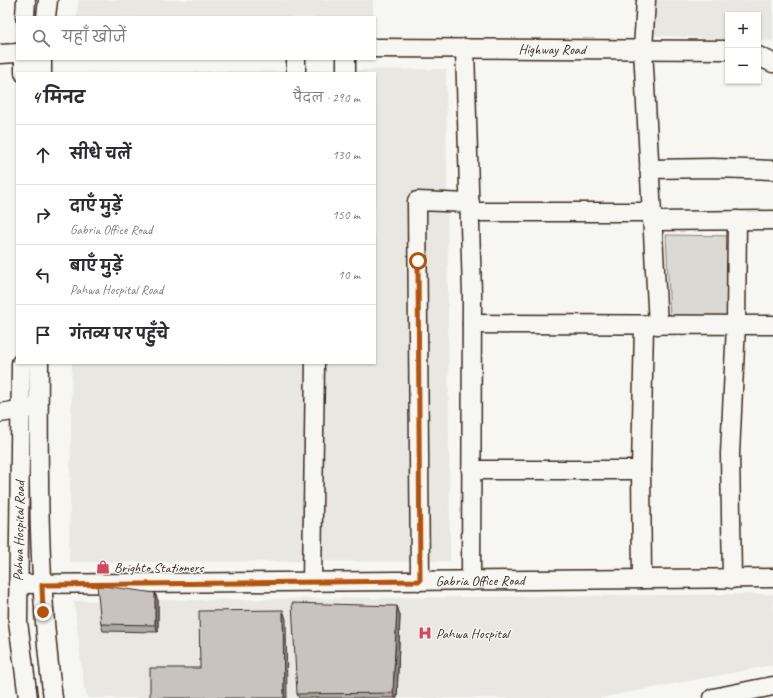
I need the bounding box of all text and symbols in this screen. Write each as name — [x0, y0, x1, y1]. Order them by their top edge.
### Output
map controls — [725, 12, 761, 84]
button: + — [725, 12, 761, 48]
search box — [16, 16, 376, 60]
icon: search — [30, 27, 52, 49]
text: यहाँ खोजें — [62, 28, 126, 47]
street label: Highway Road — [518, 40, 588, 58]
button: − — [725, 48, 761, 84]
text: 4 मिनट — [32, 87, 85, 108]
text: पैदल · 290 m — [293, 90, 360, 106]
icon: ahead — [32, 144, 54, 166]
text: सीधे चलें — [70, 145, 131, 164]
text: 130 m — [332, 147, 360, 163]
text: दाएँ मुड़ें — [70, 197, 122, 216]
icon: right — [32, 204, 54, 226]
text: 150 m — [332, 207, 360, 223]
text: Gabria Office Road — [70, 222, 152, 238]
route start — [409, 252, 427, 270]
text: बाएँ मुड़ें — [70, 257, 122, 276]
icon: left — [32, 264, 54, 286]
text: 10 m — [338, 267, 360, 283]
text: Pahwa Hospital Road — [70, 282, 163, 298]
icon: arrive — [32, 324, 54, 346]
text: गंतव्य पर पहुँचे — [70, 325, 168, 344]
street label: Pahwa Hospital Road — [10, 478, 28, 581]
shop icon: Brighto Stationers — [95, 559, 111, 575]
place label: Brighto Stationers — [114, 559, 205, 576]
street label: Gabria Office Road — [436, 571, 527, 589]
route end — [34, 603, 52, 621]
hospital icon: Pahwa Hospital — [417, 625, 433, 641]
place label: Pahwa Hospital — [436, 625, 512, 642]

